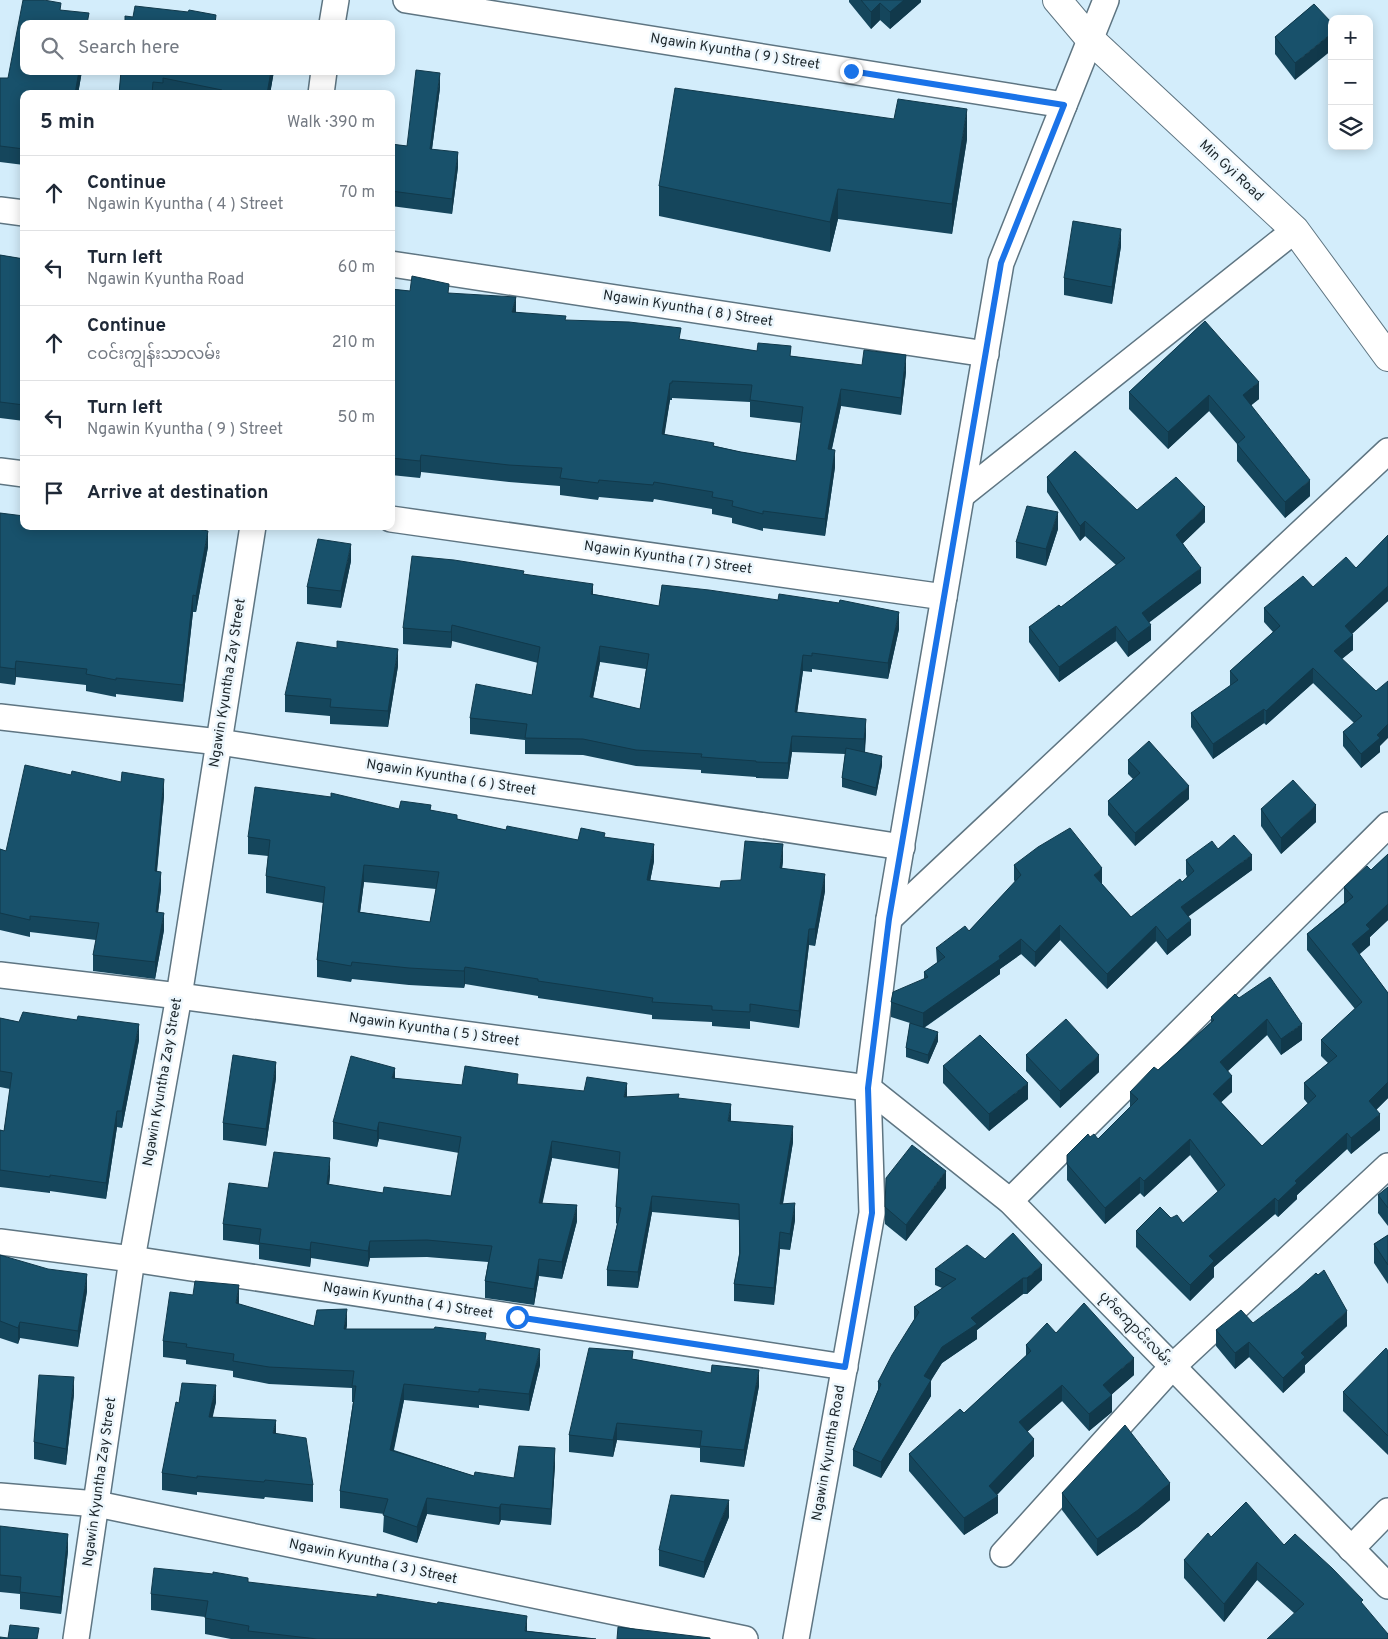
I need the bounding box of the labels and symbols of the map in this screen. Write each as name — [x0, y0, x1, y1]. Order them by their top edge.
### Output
street label: Ngawin Kyuntha ( 9 ) Street — [649, 30, 821, 74]
route end — [840, 60, 863, 83]
street label: Min Gyi Road — [1195, 137, 1267, 205]
street label: Ngawin Kyuntha ( 8 ) Street — [602, 287, 774, 331]
street label: Ngawin Kyuntha ( 7 ) Street — [583, 538, 753, 578]
street label: Ngawin Kyuntha Zay Street — [206, 597, 250, 769]
street label: Ngawin Kyuntha ( 6 ) Street — [365, 756, 537, 800]
street label: Ngawin Kyuntha Zay Street — [140, 996, 186, 1168]
street label: Ngawin Kyuntha ( 5 ) Street — [348, 1010, 520, 1050]
street label: Ngawin Kyuntha ( 4 ) Street — [322, 1279, 494, 1323]
street label: ပုဂံကျောင်းလမ်း — [1094, 1286, 1177, 1371]
route start — [506, 1306, 529, 1329]
street label: Ngawin Kyuntha Road — [809, 1384, 849, 1522]
street label: Ngawin Kyuntha Zay Street — [80, 1396, 120, 1568]
street label: Ngawin Kyuntha ( 3 ) Street — [287, 1536, 459, 1588]

